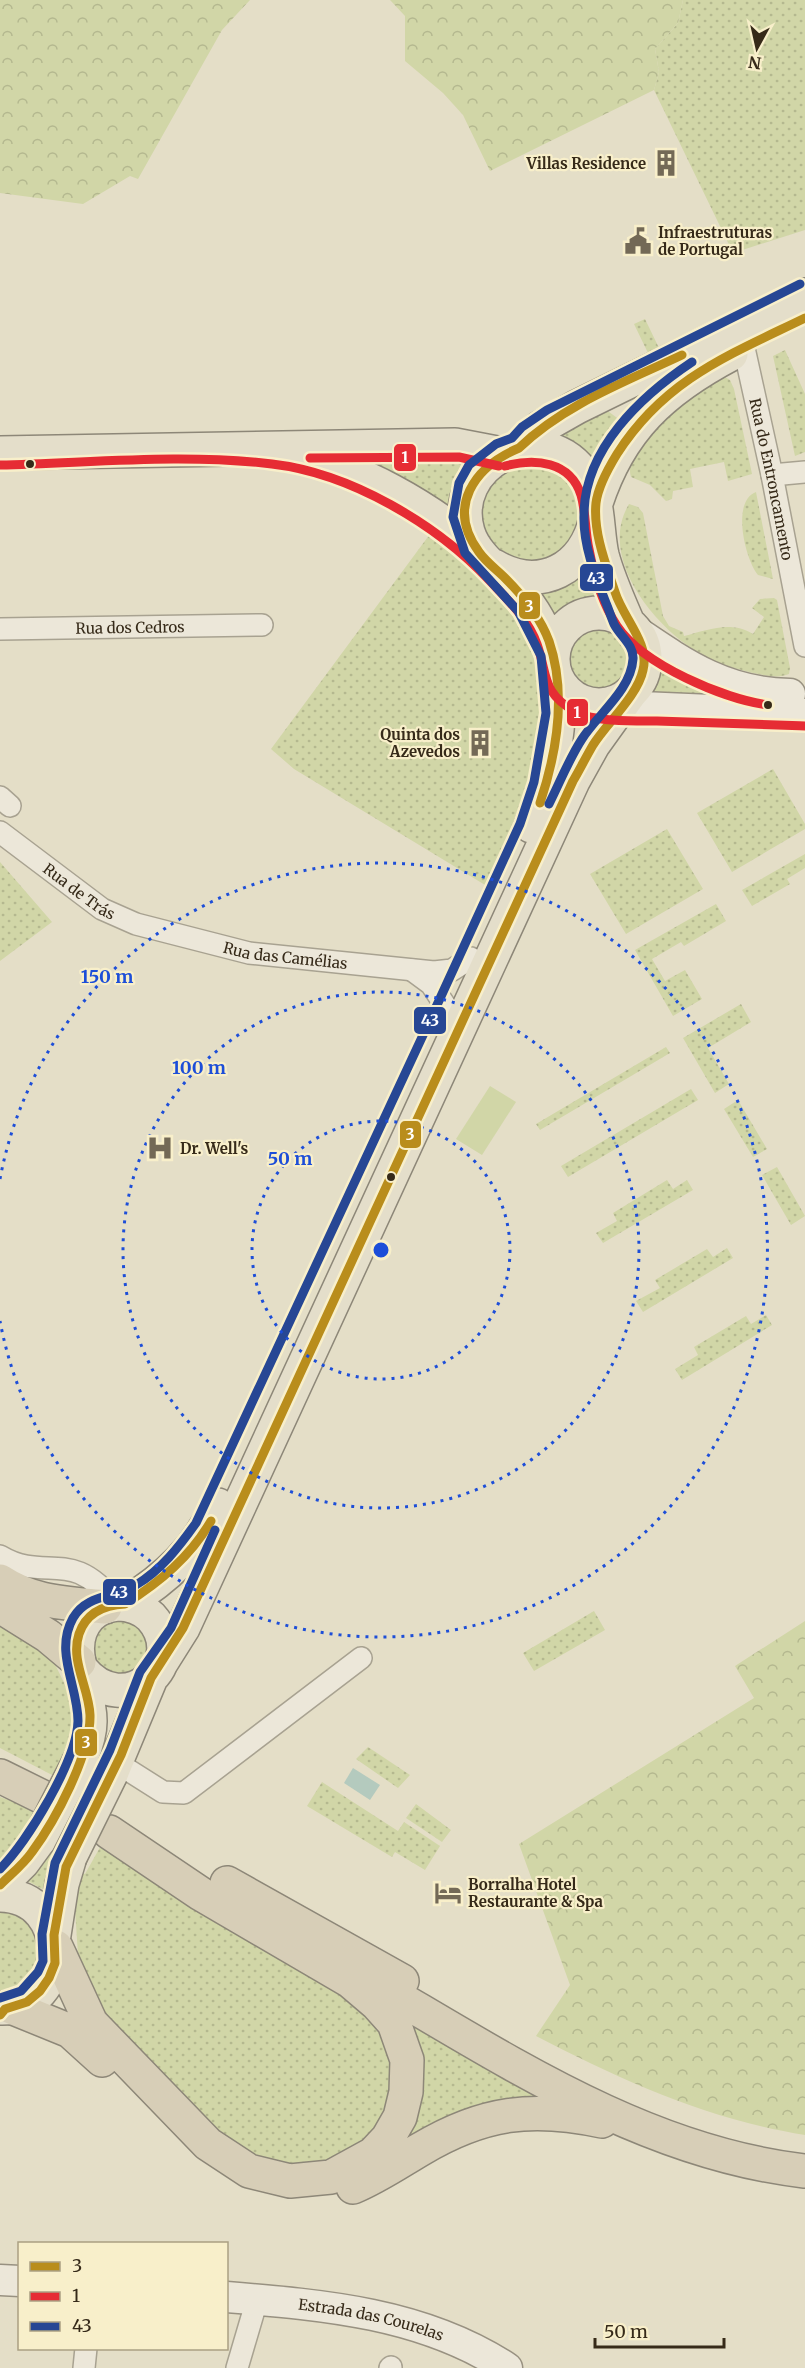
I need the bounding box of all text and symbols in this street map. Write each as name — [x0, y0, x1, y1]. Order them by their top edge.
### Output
north arrow — [727, 18, 787, 78]
text: N — [747, 52, 763, 74]
building icon: Villas Residence — [651, 148, 681, 178]
place label: Villas Residence — [525, 154, 646, 173]
place label: Infraestruturas de Portugal — [658, 223, 772, 259]
public building icon: Infraestruturas de Portugal — [623, 226, 653, 256]
street label: Rua do Entroncamento — [746, 396, 798, 562]
line badge: 1 — [393, 443, 417, 472]
text: 1 — [401, 447, 409, 467]
unlabelled marker — [24, 458, 36, 470]
line badge: 43 — [579, 563, 614, 592]
text: 43 — [587, 568, 605, 588]
line badge: 3 — [518, 591, 541, 620]
text: 3 — [524, 596, 534, 616]
street label: Rua dos Cedros — [75, 617, 185, 637]
line badge: 1 — [566, 698, 589, 727]
unlabelled marker — [762, 699, 774, 711]
text: 1 — [573, 702, 581, 722]
place label: Quinta dos Azevedos — [380, 725, 460, 761]
building icon: Quinta dos Azevedos — [465, 728, 495, 758]
street label: Rua de Trás — [40, 859, 118, 923]
street label: Rua das Camélias — [221, 937, 348, 973]
text: 150 m — [81, 965, 133, 988]
line badge: 43 — [413, 1006, 447, 1035]
text: 43 — [421, 1010, 439, 1030]
text: 100 m — [172, 1056, 226, 1079]
line badge: 3 — [399, 1120, 422, 1149]
text: 3 — [405, 1124, 415, 1144]
hospital icon: Dr. Well's — [145, 1133, 175, 1163]
place label: Dr. Well's — [180, 1139, 248, 1158]
text: 50 m — [268, 1147, 312, 1170]
unlabelled marker — [385, 1171, 397, 1183]
centre of rings — [371, 1240, 391, 1260]
line badge: 43 — [102, 1578, 137, 1606]
text: 43 — [110, 1582, 128, 1602]
line badge: 3 — [74, 1728, 98, 1757]
text: 3 — [81, 1732, 91, 1752]
place label: Borralha Hotel Restaurante & Spa — [468, 1875, 603, 1911]
hotel icon: Borralha Hotel Restaurante & Spa — [433, 1878, 463, 1908]
legend — [18, 2242, 228, 2350]
text: 3 — [72, 2254, 82, 2277]
text: 1 — [72, 2284, 80, 2307]
street label: Estrada das Courelas — [297, 2294, 447, 2344]
scale bar — [595, 2311, 724, 2349]
text: 43 — [72, 2314, 92, 2337]
text: 50 m — [604, 2320, 648, 2343]

